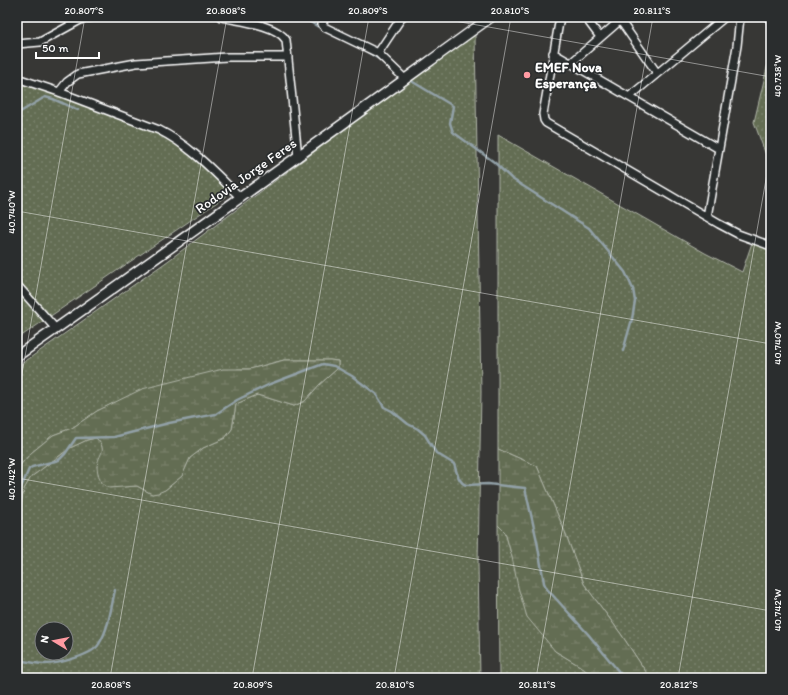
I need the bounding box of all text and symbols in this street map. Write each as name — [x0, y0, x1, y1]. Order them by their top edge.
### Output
text: 20.807°S — [64, 4, 104, 17]
text: 20.808°S — [206, 4, 246, 17]
text: 20.809°S — [348, 4, 388, 17]
text: 20.810°S — [491, 4, 530, 17]
text: 20.811°S — [633, 4, 671, 17]
scale bar — [36, 34, 99, 60]
text: 50 m — [42, 41, 68, 55]
text: 40.738°W — [771, 55, 784, 97]
place label: EMEF Nova Esperança — [535, 59, 602, 92]
marker: EMEF Nova Esperança — [522, 70, 532, 80]
street label: Rodovia Jorge Feres — [192, 135, 300, 217]
text: 40.740°W — [5, 190, 18, 234]
text: 40.740°W — [771, 321, 784, 365]
text: 40.742°W — [5, 457, 18, 500]
text: 40.742°W — [771, 588, 784, 631]
north arrow — [34, 621, 74, 661]
text: N — [38, 635, 52, 644]
text: 20.808°S — [91, 678, 131, 691]
text: 20.809°S — [233, 678, 273, 691]
text: 20.810°S — [376, 678, 415, 691]
text: 20.811°S — [518, 678, 556, 691]
text: 20.812°S — [660, 678, 698, 691]

